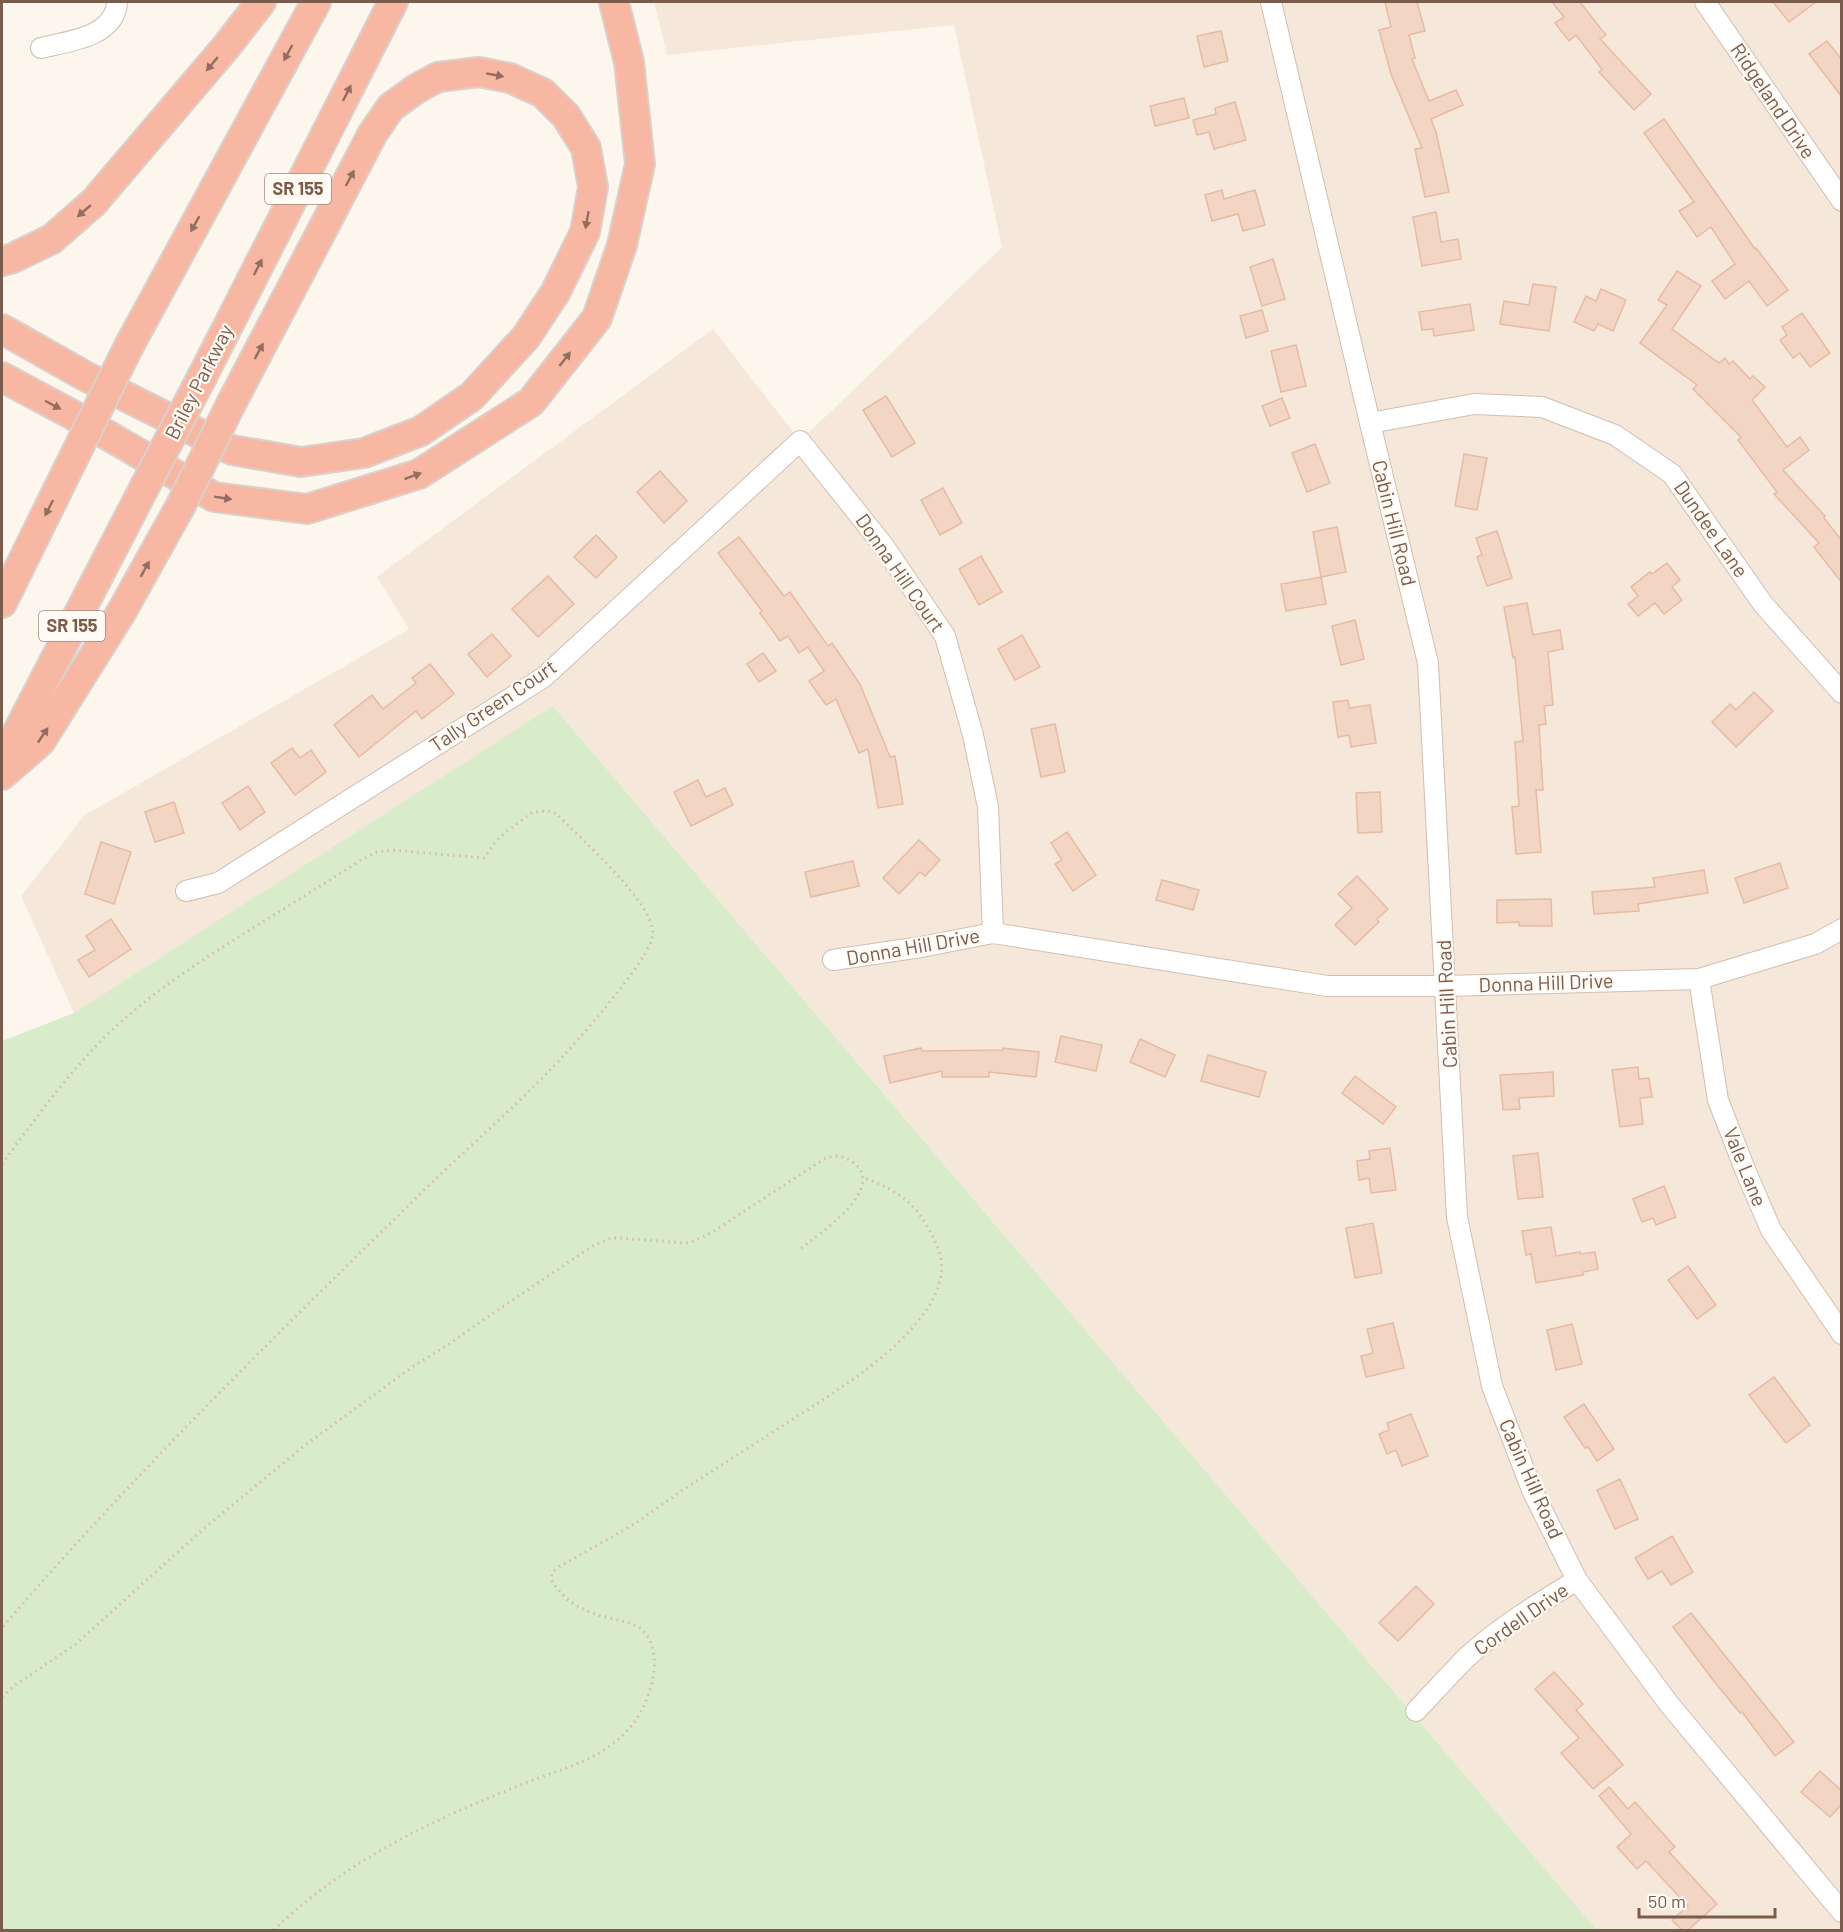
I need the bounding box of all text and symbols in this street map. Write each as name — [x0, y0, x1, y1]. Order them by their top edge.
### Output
street label: Ridgeland Drive — [1726, 38, 1821, 163]
one-way arrow — [283, 45, 293, 62]
one-way arrow — [206, 56, 219, 71]
one-way arrow — [485, 71, 504, 80]
one-way arrow — [342, 85, 351, 102]
one-way arrow — [345, 169, 355, 186]
road number: SR 155 — [265, 174, 331, 204]
one-way arrow — [77, 204, 92, 217]
one-way arrow — [582, 210, 591, 229]
one-way arrow — [190, 216, 200, 233]
one-way arrow — [254, 259, 263, 276]
street label: Briley Parkway — [159, 320, 237, 443]
one-way arrow — [254, 342, 264, 359]
one-way arrow — [559, 351, 572, 367]
one-way arrow — [45, 400, 62, 410]
street label: Cabin Hill Road — [1368, 457, 1422, 588]
one-way arrow — [404, 470, 422, 480]
street label: Dundee Lane — [1670, 475, 1754, 581]
one-way arrow — [214, 494, 233, 503]
one-way arrow — [44, 499, 54, 516]
street label: Donna Hill Court — [851, 509, 951, 636]
one-way arrow — [140, 560, 150, 577]
road number: SR 155 — [39, 611, 105, 641]
street label: Tally Green Court — [424, 654, 560, 756]
one-way arrow — [38, 727, 49, 744]
street label: Donna Hill Drive — [844, 922, 981, 970]
street label: Cabin Hill Road — [1431, 939, 1461, 1069]
street label: Donna Hill Drive — [1478, 968, 1614, 996]
street label: Vale Lane — [1719, 1124, 1773, 1210]
street label: Cabin Hill Road — [1495, 1415, 1569, 1542]
street label: Cordell Drive — [1469, 1577, 1572, 1659]
scale bar — [1639, 1881, 1776, 1919]
text: 50 m — [1648, 1890, 1686, 1912]

